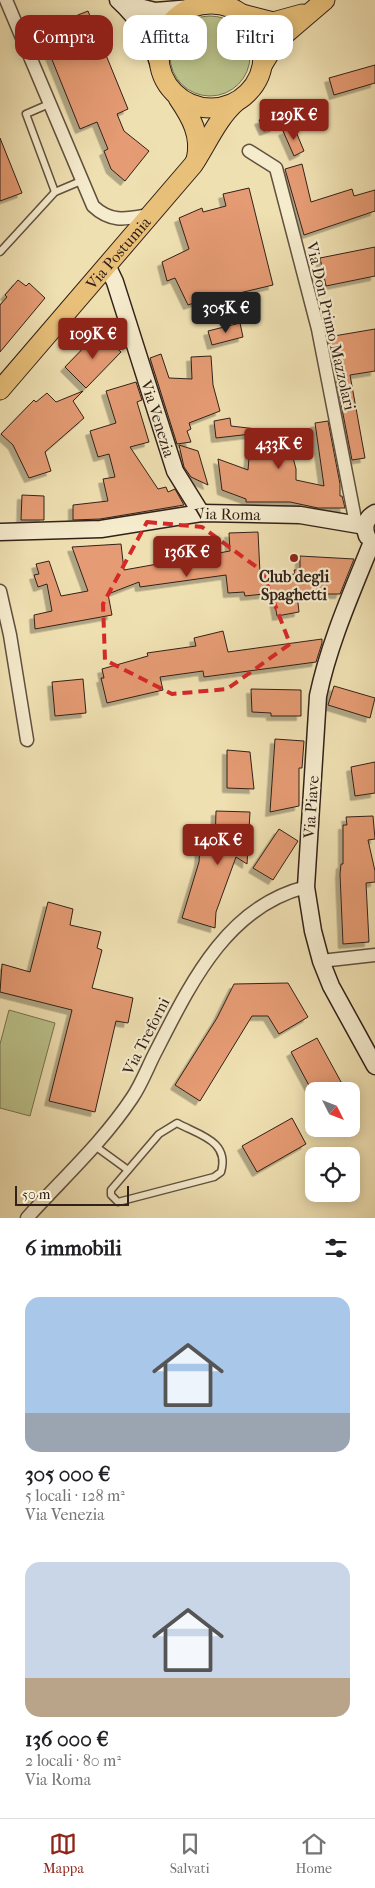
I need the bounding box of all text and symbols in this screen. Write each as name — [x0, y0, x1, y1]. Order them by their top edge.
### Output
chip: Compra — [15, 15, 113, 60]
chip: Affitta — [123, 15, 207, 60]
chip: Filtri — [217, 15, 293, 60]
pin: 129K € — [253, 98, 335, 141]
text: 129K € — [271, 105, 317, 124]
street label: Via Postumia — [81, 212, 155, 294]
street label: Via Don Primo Mazzolari — [302, 239, 360, 412]
pin: 305K € — [185, 292, 267, 334]
text: 305K € — [203, 298, 249, 317]
pin: 109K € — [52, 318, 134, 360]
text: 109K € — [69, 324, 117, 343]
street label: Via Venezia — [137, 377, 180, 460]
pin: 433K € — [238, 428, 320, 470]
text: 433K € — [255, 434, 303, 453]
street label: Via Roma — [192, 503, 262, 524]
pin: 136K € — [146, 536, 228, 578]
text: 136K € — [164, 542, 210, 561]
marker: Club degli Spaghetti — [288, 552, 300, 564]
place label: Club degli Spaghetti — [259, 567, 329, 605]
street label: Via Piave — [299, 775, 323, 840]
pin: 140K € — [177, 824, 259, 866]
text: 140K € — [194, 830, 242, 849]
street label: Via Treforni — [118, 994, 174, 1079]
north arrow — [305, 1082, 360, 1138]
map controls — [305, 1082, 360, 1202]
button: locate — [305, 1147, 360, 1202]
scale bar — [15, 1183, 129, 1206]
text: 50 m — [22, 1186, 50, 1203]
icon: filters — [322, 1234, 350, 1262]
text: 6 immobili — [25, 1236, 122, 1260]
icon: home — [143, 1330, 233, 1420]
text: 305 000 € — [25, 1462, 111, 1486]
text: 5 locali · 128 m² — [25, 1486, 125, 1505]
text: Via Venezia — [25, 1505, 105, 1524]
icon: home — [143, 1595, 233, 1685]
text: 136 000 € — [25, 1727, 109, 1751]
text: 2 locali · 80 m² — [25, 1751, 121, 1770]
text: Via Roma — [25, 1770, 91, 1789]
tab: Mappa — [43, 1830, 84, 1877]
tab: Salvati — [170, 1830, 210, 1877]
tab: Home — [296, 1830, 332, 1877]

